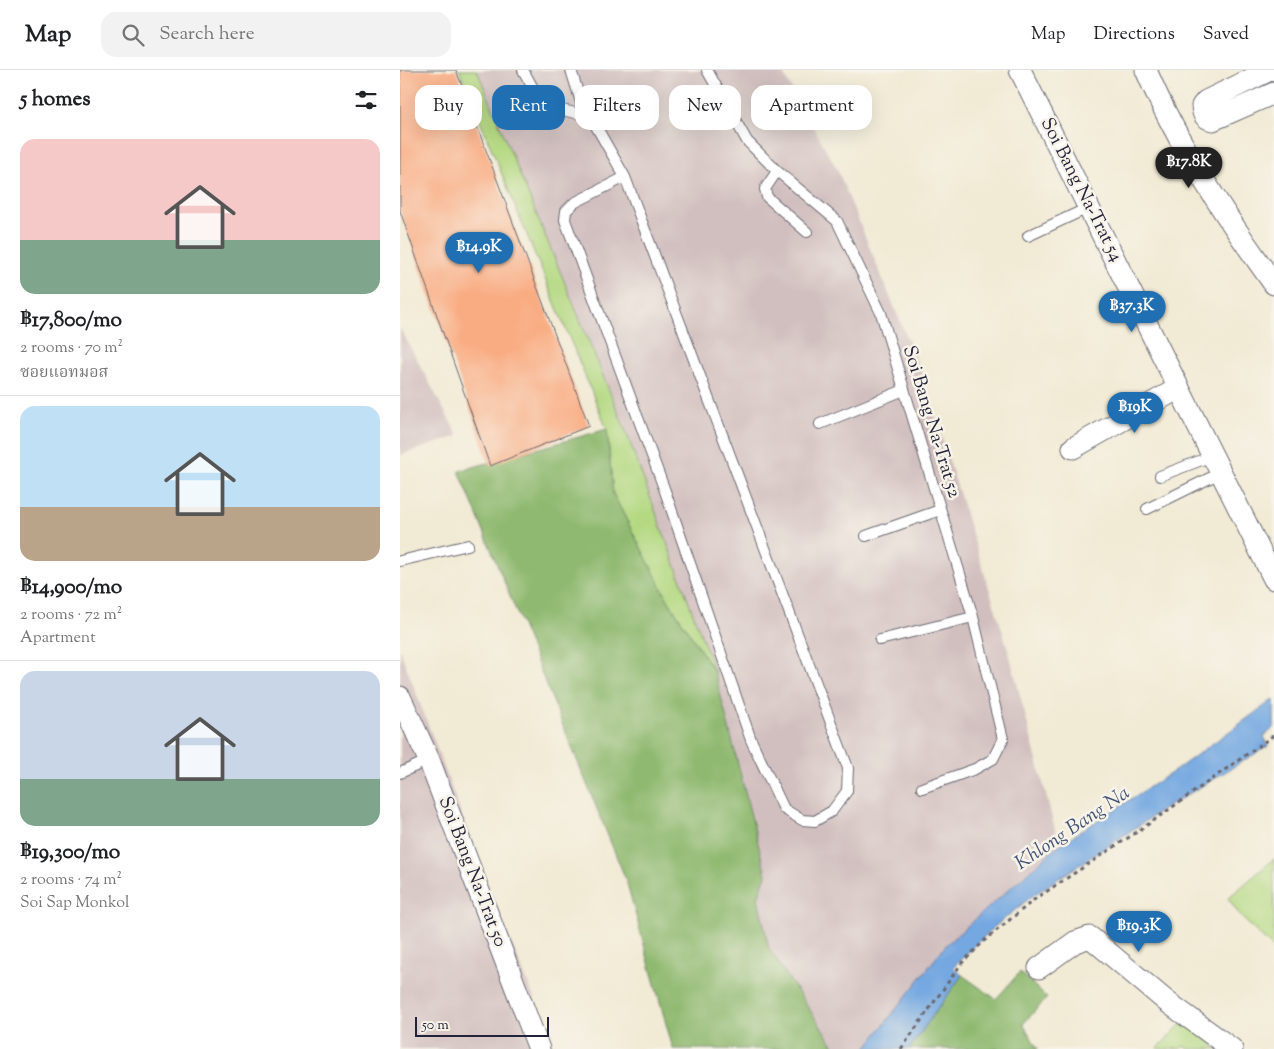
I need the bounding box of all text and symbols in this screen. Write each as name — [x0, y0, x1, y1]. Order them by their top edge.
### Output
search box — [101, 12, 451, 57]
text: Map — [25, 18, 71, 52]
icon: search — [119, 21, 147, 49]
text: Search here — [159, 21, 255, 48]
text: Map — [1031, 22, 1066, 48]
text: Directions — [1094, 22, 1175, 48]
text: Saved — [1203, 22, 1249, 48]
text: 5 homes — [20, 85, 90, 115]
chip: Buy — [415, 85, 482, 130]
chip: Rent — [492, 85, 565, 130]
chip: Filters — [575, 85, 659, 130]
chip: New — [669, 85, 741, 130]
chip: Apartment — [751, 85, 872, 130]
icon: filters — [352, 86, 380, 114]
street label: Soi Bang Na-Trat 54 — [1033, 113, 1129, 267]
pin: ฿17.8K — [1148, 146, 1230, 189]
text: ฿17.8K — [1166, 151, 1212, 174]
icon: home — [155, 172, 245, 262]
pin: ฿14.9K — [438, 232, 520, 274]
text: ฿14.9K — [456, 236, 502, 259]
pin: ฿37.3K — [1091, 290, 1173, 333]
text: ฿37.3K — [1110, 295, 1154, 318]
text: ฿17,800/mo — [20, 306, 122, 336]
text: 2 rooms · 70 m² — [20, 337, 123, 360]
street label: Soi Bang Na-Trat 52 — [895, 343, 967, 502]
text: ซอยแอทมอส — [20, 362, 108, 385]
pin: ฿19K — [1105, 392, 1165, 434]
text: ฿19K — [1118, 396, 1152, 419]
icon: home — [155, 439, 245, 529]
text: ฿14,900/mo — [20, 573, 122, 603]
text: 2 rooms · 72 m² — [20, 604, 122, 627]
text: Apartment — [20, 627, 96, 650]
icon: home — [155, 704, 245, 794]
water label: Khlong Bang Na — [1010, 780, 1136, 878]
street label: Soi Bang Na-Trat 50 — [431, 793, 513, 951]
text: ฿19,300/mo — [20, 838, 120, 868]
text: 2 rooms · 74 m² — [20, 869, 122, 892]
text: Soi Sap Monkol — [20, 892, 130, 915]
pin: ฿19.3K — [1098, 910, 1180, 953]
text: ฿19.3K — [1117, 915, 1161, 938]
scale bar — [415, 1014, 549, 1037]
text: 50 m — [422, 1016, 449, 1036]

